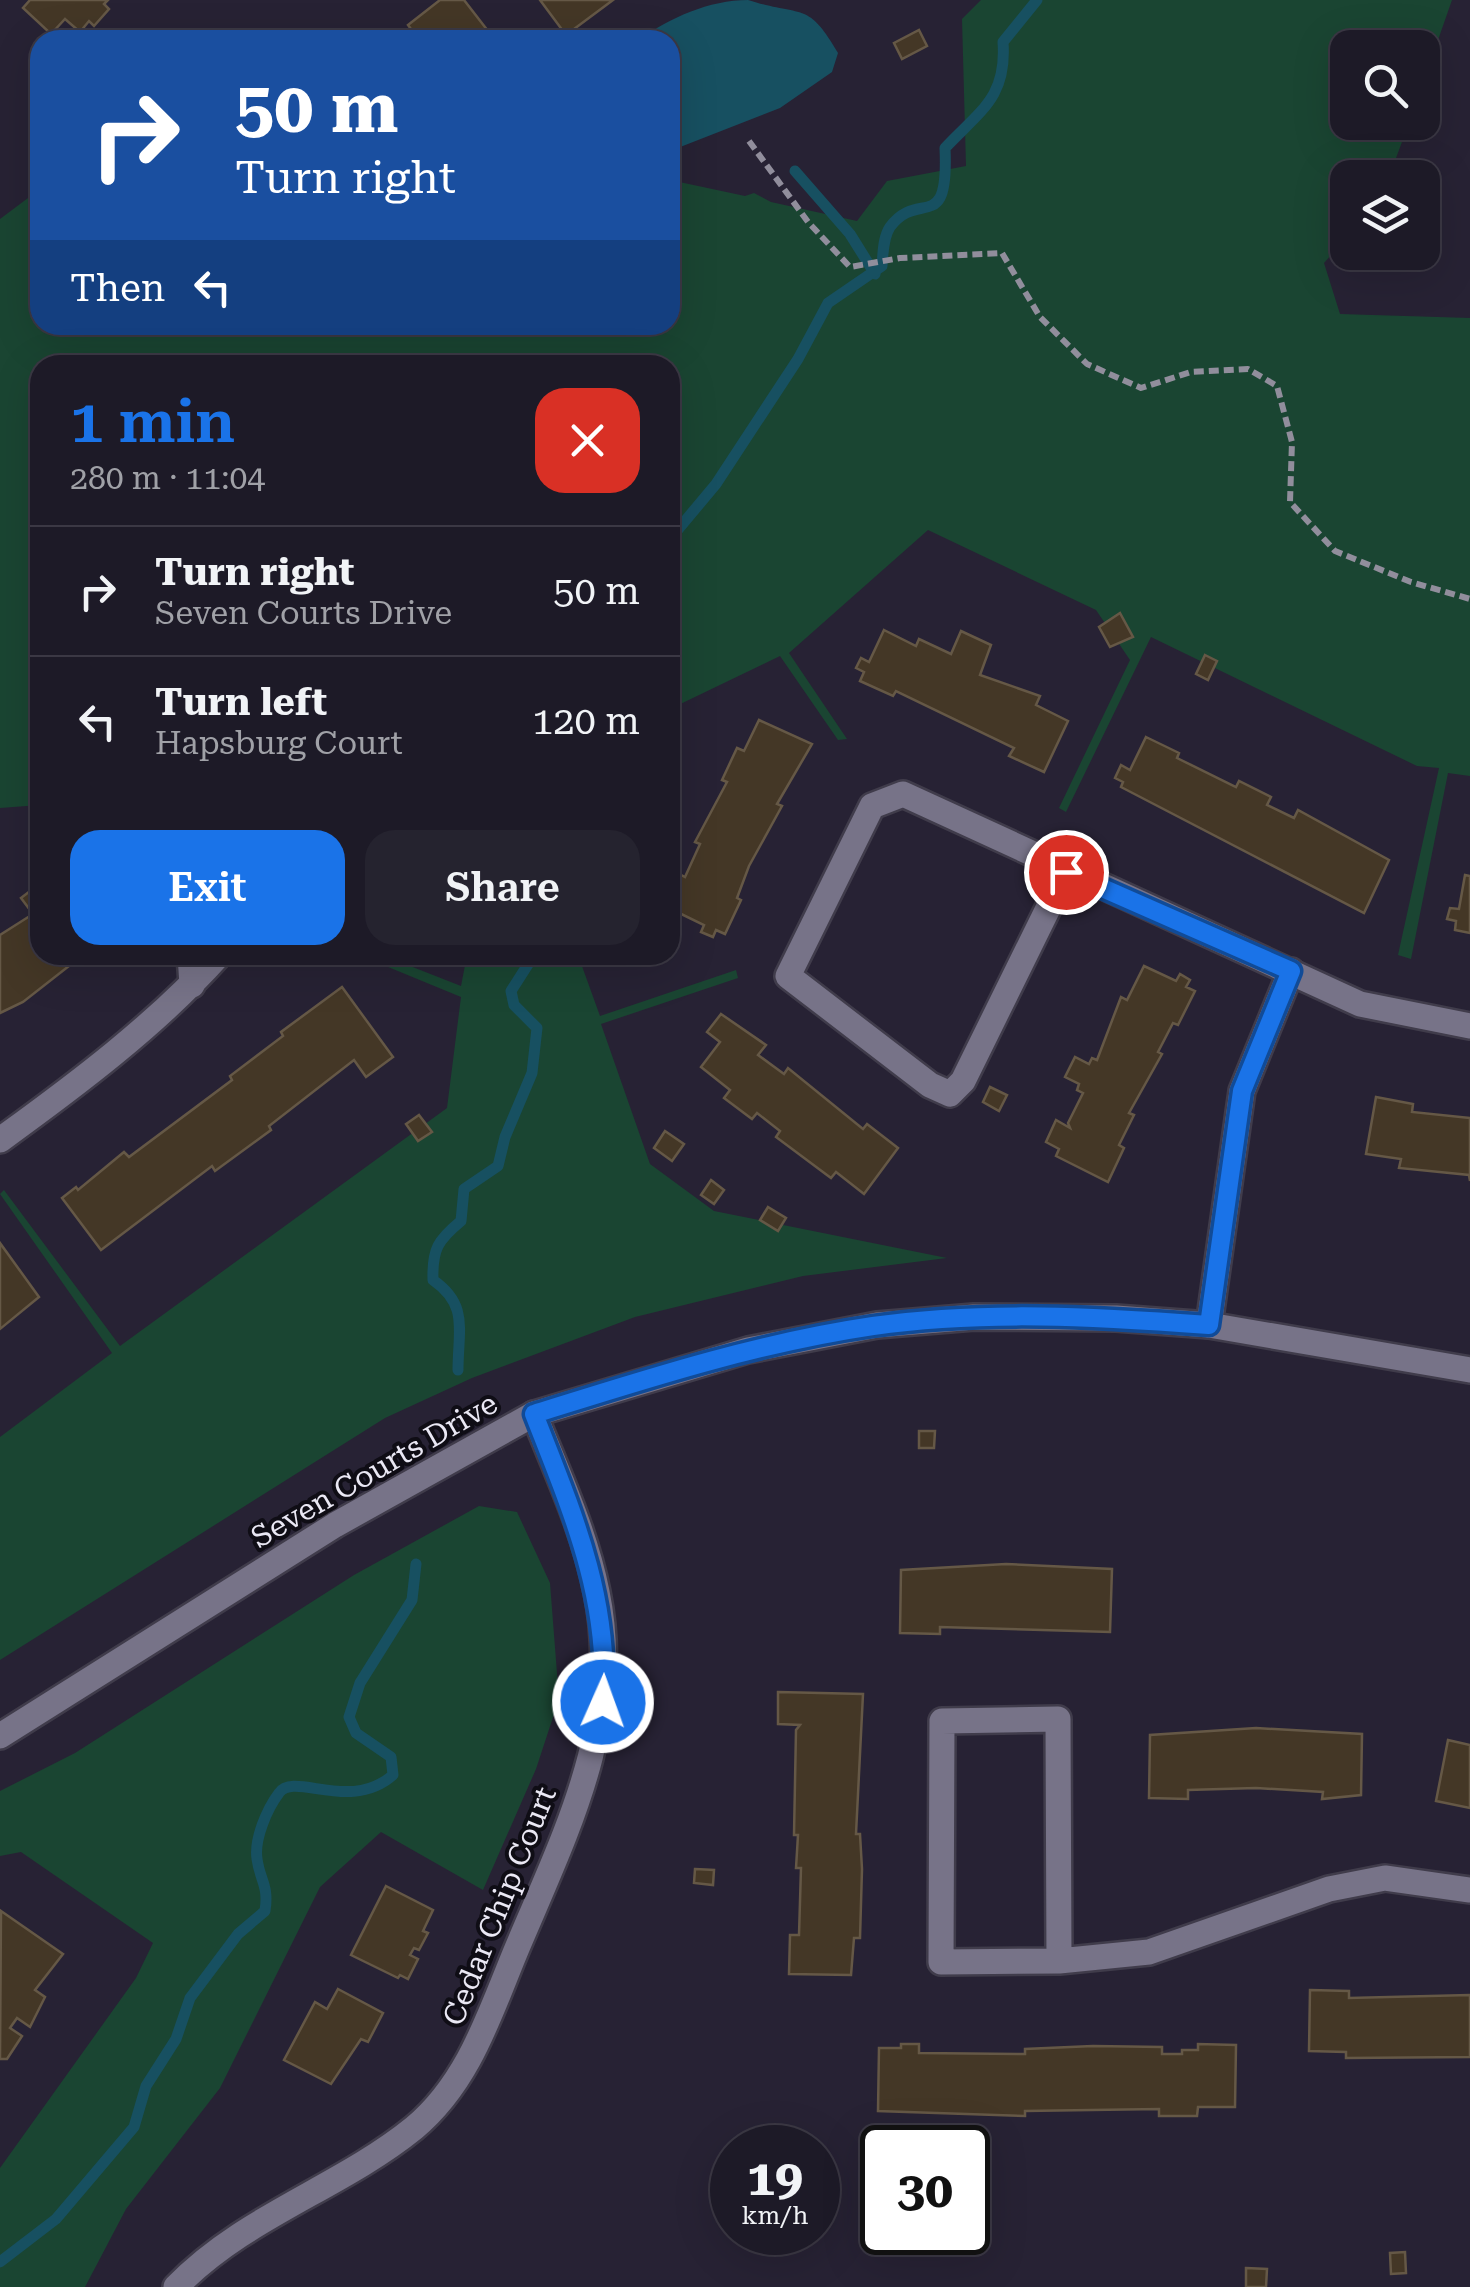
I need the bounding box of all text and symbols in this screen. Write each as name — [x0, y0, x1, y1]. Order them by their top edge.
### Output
map controls — [1330, 30, 1440, 270]
button: search — [1330, 30, 1440, 140]
text: 50 m — [235, 67, 399, 149]
icon: right — [70, 70, 200, 200]
text: Turn right — [235, 151, 456, 204]
button: layers — [1330, 160, 1440, 270]
icon: left — [185, 260, 240, 315]
text: Then — [70, 266, 165, 310]
text: 1 min — [70, 386, 235, 457]
button: close — [535, 388, 640, 493]
text: 280 m · 11:04 — [70, 459, 265, 497]
text: Turn right — [155, 550, 354, 594]
icon: right — [70, 564, 125, 619]
text: 50 m — [553, 569, 640, 613]
text: Seven Courts Drive — [155, 594, 452, 632]
text: Turn left — [155, 680, 327, 724]
icon: left — [70, 694, 125, 749]
text: 120 m — [532, 699, 640, 743]
text: Hapsburg Court — [155, 724, 403, 762]
button: Exit — [70, 830, 345, 945]
button: Share — [365, 830, 640, 945]
pin — [1024, 830, 1109, 915]
icon: arrive — [1039, 845, 1094, 900]
street label: Seven Courts Drive — [245, 1385, 503, 1555]
position arrow — [551, 1650, 655, 1754]
street label: Cedar Chip Court — [435, 1782, 563, 2030]
speed limit sign: 30 — [860, 2125, 990, 2255]
text: 19 — [747, 2149, 803, 2207]
text: km/h — [742, 2201, 808, 2230]

